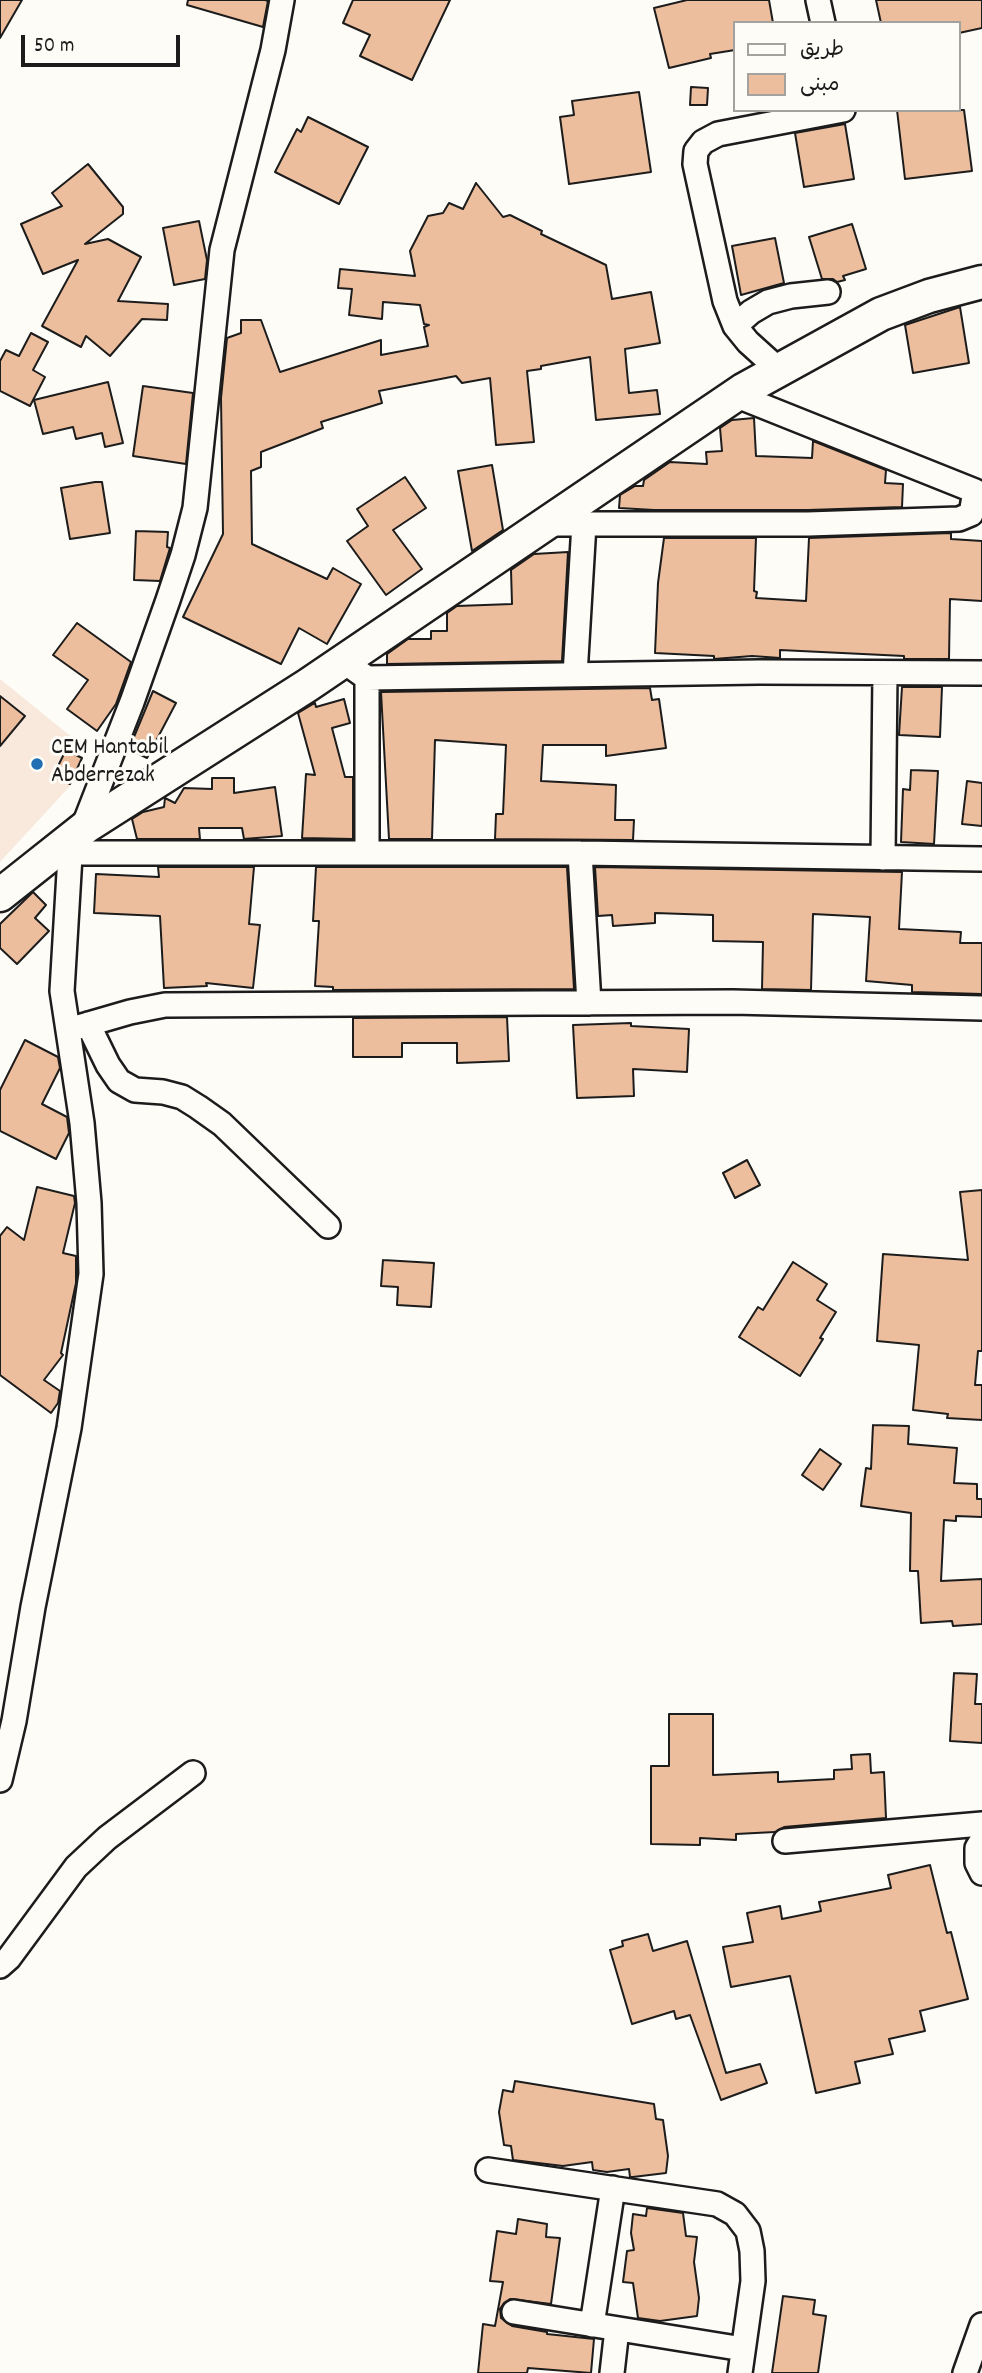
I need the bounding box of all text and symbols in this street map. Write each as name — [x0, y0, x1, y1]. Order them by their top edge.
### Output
scale bar — [24, 21, 184, 65]
legend — [734, 21, 961, 112]
text: 50 m — [34, 32, 74, 62]
text: طريق — [800, 36, 844, 66]
text: مبنى — [800, 71, 839, 101]
place label: CEM Hantabil Abderrezak — [51, 736, 169, 792]
marker: CEM Hantabil Abderrezak — [29, 756, 45, 772]

